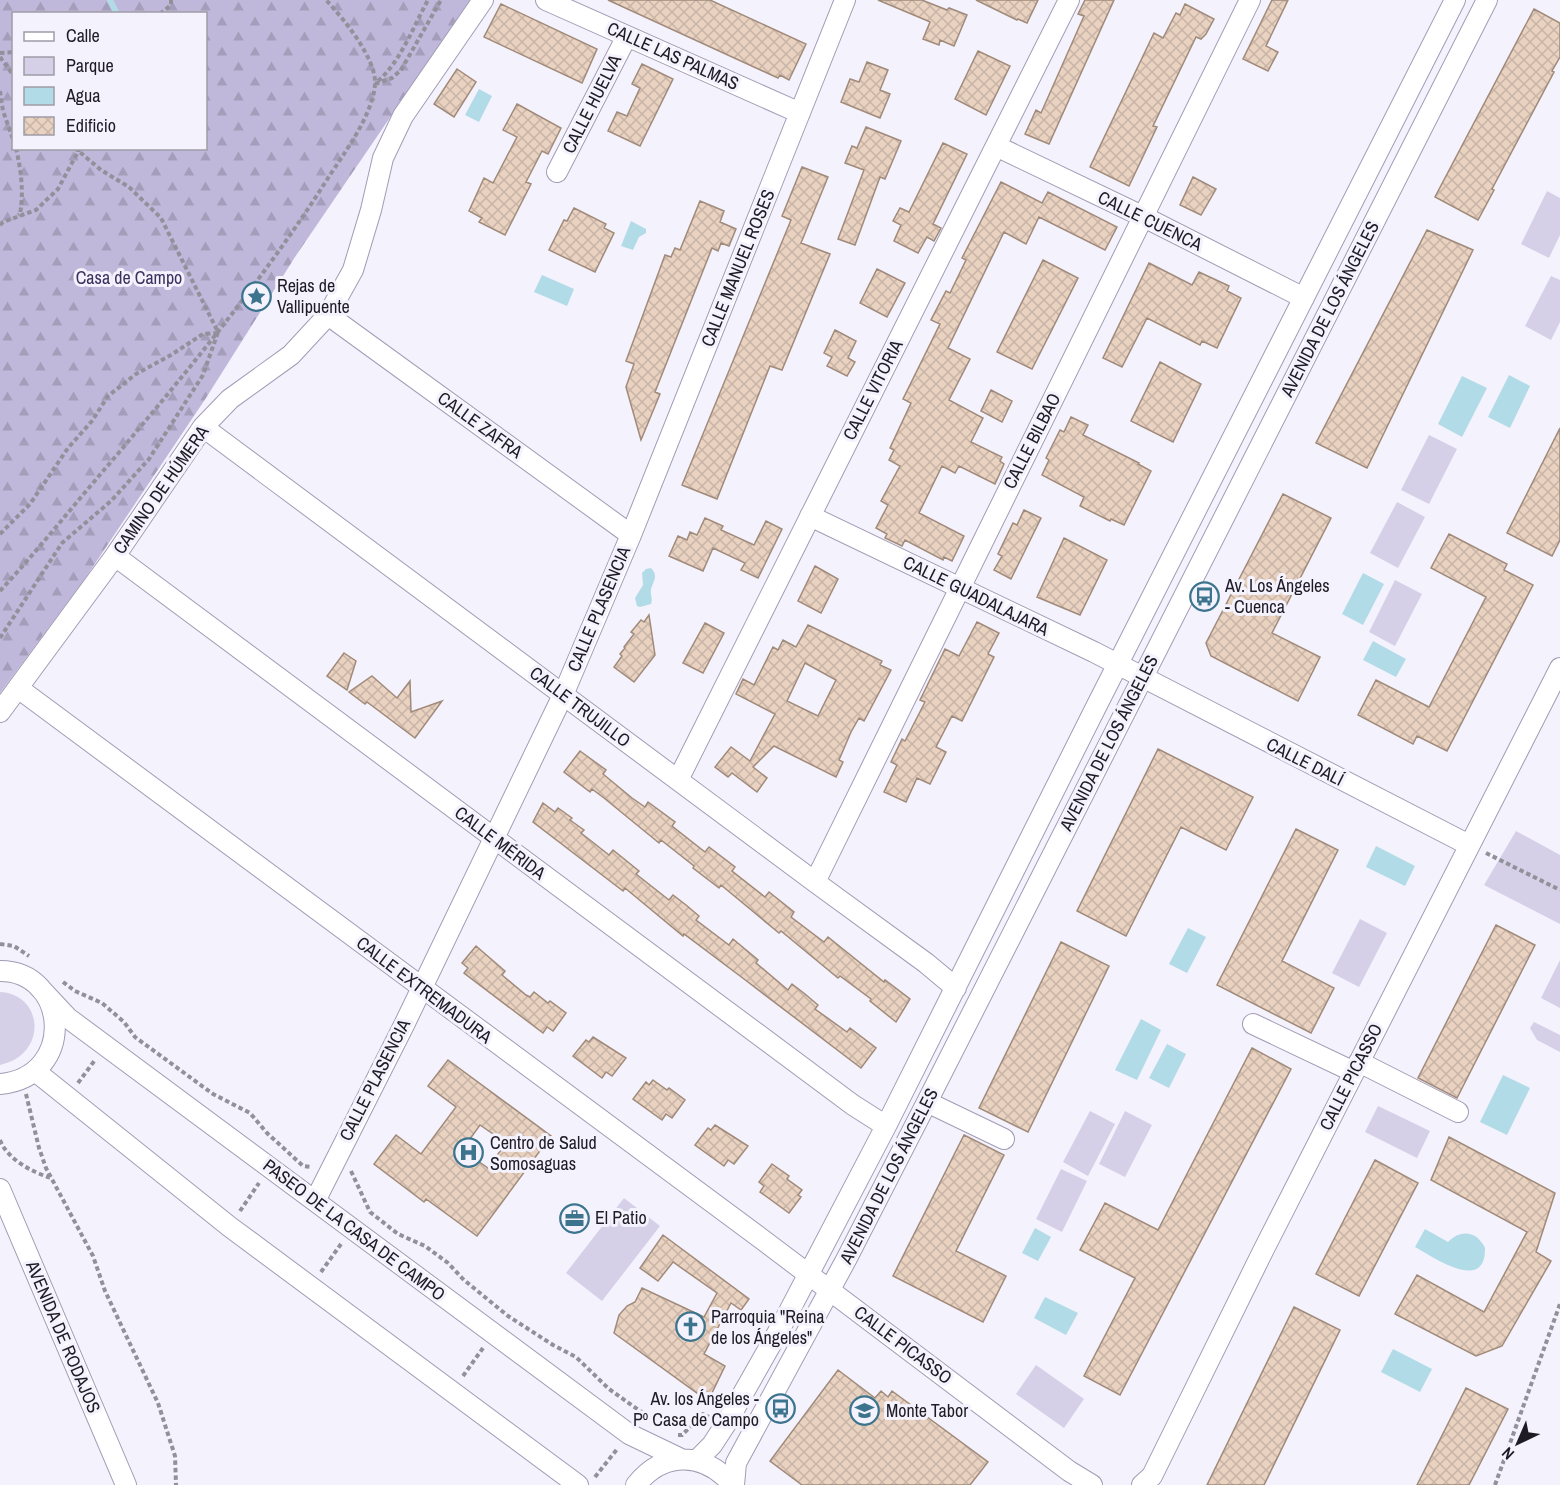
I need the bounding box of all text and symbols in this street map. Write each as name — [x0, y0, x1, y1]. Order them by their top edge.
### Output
legend — [12, 12, 207, 150]
street label: CALLE LAS PALMAS — [603, 15, 743, 96]
text: Calle — [66, 23, 100, 48]
street label: CALLE HUELVA — [556, 50, 627, 157]
text: Parque — [66, 53, 114, 78]
text: Agua — [65, 83, 100, 108]
text: Edificio — [66, 113, 116, 138]
street label: CALLE MANUEL ROSES — [695, 185, 781, 350]
street label: CALLE CUENCA — [1094, 185, 1207, 257]
street label: AVENIDA DE LOS ÁNGELES — [1274, 216, 1385, 402]
park label: Casa de Campo — [76, 265, 182, 290]
place label: Rejas de Vallipuente — [277, 273, 350, 319]
place icon: Rejas de Vallipuente — [240, 280, 272, 312]
street label: CALLE VITORIA — [837, 335, 909, 444]
street label: CALLE ZAFRA — [433, 385, 528, 464]
street label: CALLE BILBAO — [997, 389, 1066, 493]
street label: CAMINO DE HÚMERA — [107, 420, 214, 559]
street label: CALLE PLASENCIA — [561, 542, 636, 675]
street label: CALLE GUADALAJARA — [899, 549, 1053, 642]
place label: Av. Los Ángeles - Cuenca — [1224, 573, 1330, 619]
bus stop icon: Av. Los Ángeles - Cuenca — [1188, 580, 1220, 612]
street label: AVENIDA DE LOS ÁNGELES — [1053, 650, 1164, 836]
street label: CALLE TRUJILLO — [525, 660, 636, 753]
street label: CALLE DALÍ — [1262, 731, 1349, 792]
street label: CALLE MÉRIDA — [450, 800, 551, 885]
street label: CALLE EXTREMADURA — [351, 930, 497, 1049]
street label: CALLE PLASENCIA — [333, 1014, 416, 1145]
street label: CALLE PICASSO — [1313, 1019, 1388, 1134]
street label: AVENIDA DE LOS ÁNGELES — [833, 1083, 944, 1269]
place label: Centro de Salud Somosaguas — [490, 1130, 597, 1176]
hospital icon: Centro de Salud Somosaguas — [453, 1137, 485, 1169]
street label: PASEO DE LA CASA DE CAMPO — [258, 1153, 451, 1306]
office icon: El Patio — [558, 1202, 590, 1234]
place label: El Patio — [595, 1205, 647, 1230]
street label: AVENIDA DE RODAJOS — [20, 1256, 107, 1417]
street label: CALLE PICASSO — [849, 1300, 957, 1390]
place label: Parroquia "Reina de los Ángeles" — [711, 1304, 825, 1350]
church icon: Parroquia "Reina de los Ángeles" — [674, 1311, 706, 1343]
place label: Av. los Ángeles - Pº Casa de Campo — [633, 1386, 759, 1432]
bus stop icon: Av. los Ángeles - Pº Casa de Campo — [764, 1393, 796, 1425]
school or university icon: Monte Tabor — [849, 1395, 881, 1427]
place label: Monte Tabor — [886, 1398, 968, 1423]
north arrow — [1488, 1413, 1548, 1473]
text: N — [1497, 1443, 1519, 1465]

